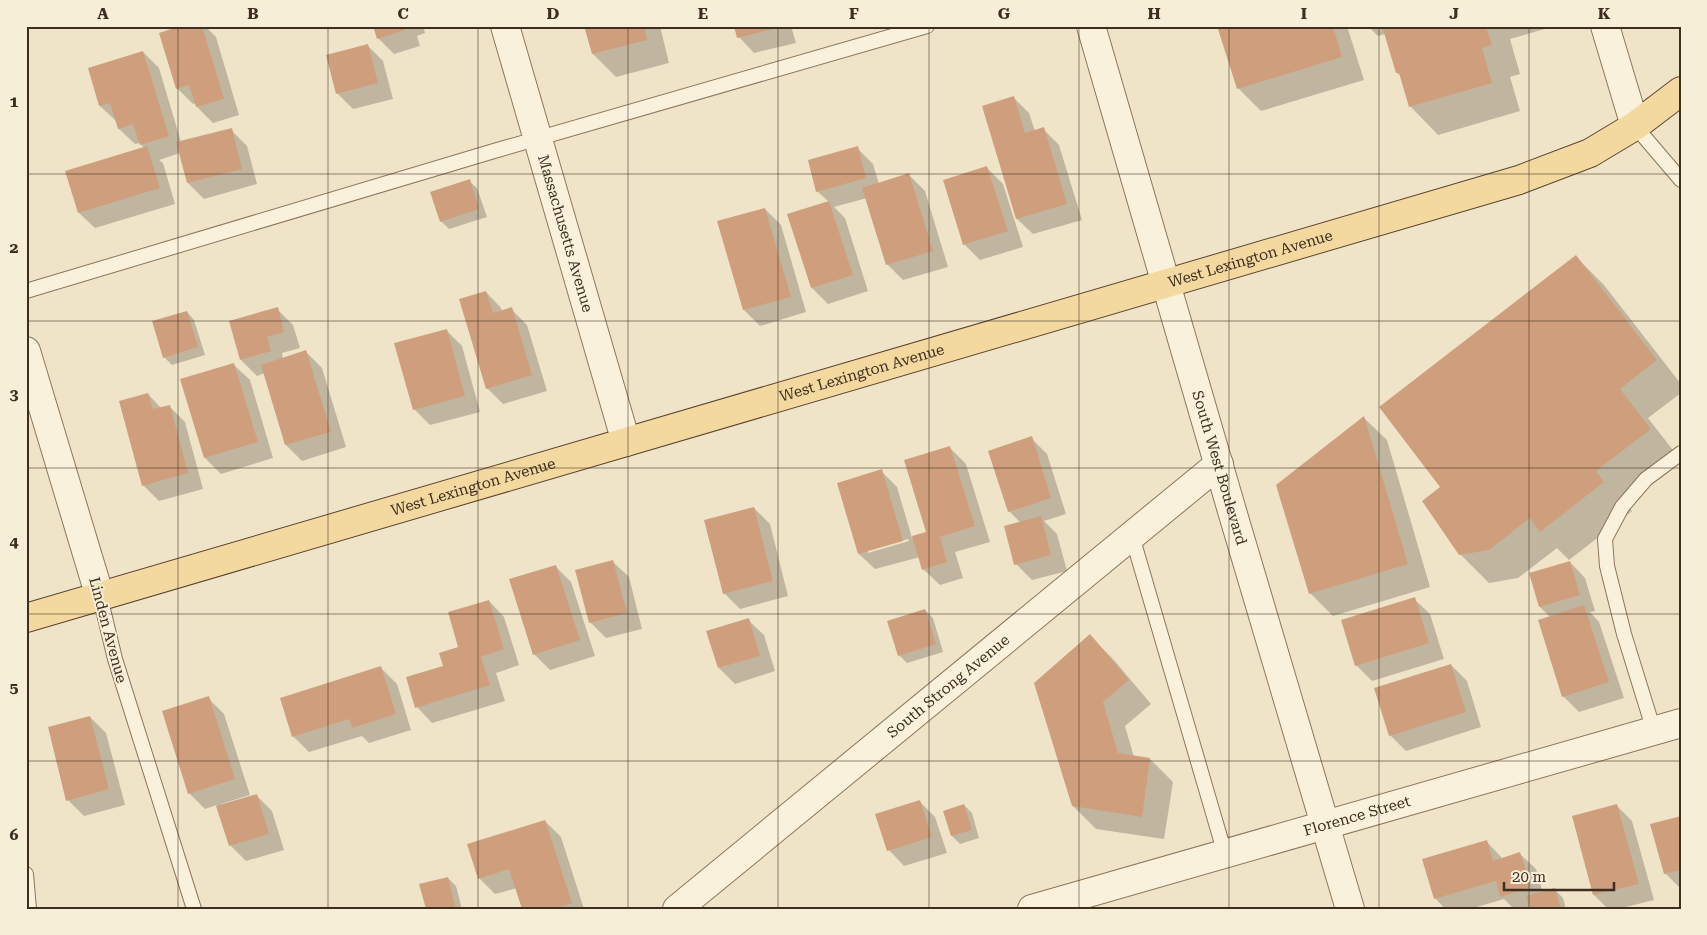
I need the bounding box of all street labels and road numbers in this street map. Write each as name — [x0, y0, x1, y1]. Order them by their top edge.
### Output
street label: Massachusetts Avenue — [534, 153, 597, 314]
street label: West Lexington Avenue — [1166, 226, 1335, 291]
street label: West Lexington Avenue — [777, 340, 946, 405]
street label: South West Boulevard — [1188, 388, 1251, 548]
street label: West Lexington Avenue — [389, 454, 558, 519]
street label: Linden Avenue — [85, 575, 131, 685]
street label: South Strong Avenue — [883, 631, 1013, 742]
street label: Florence Street — [1301, 792, 1413, 840]

